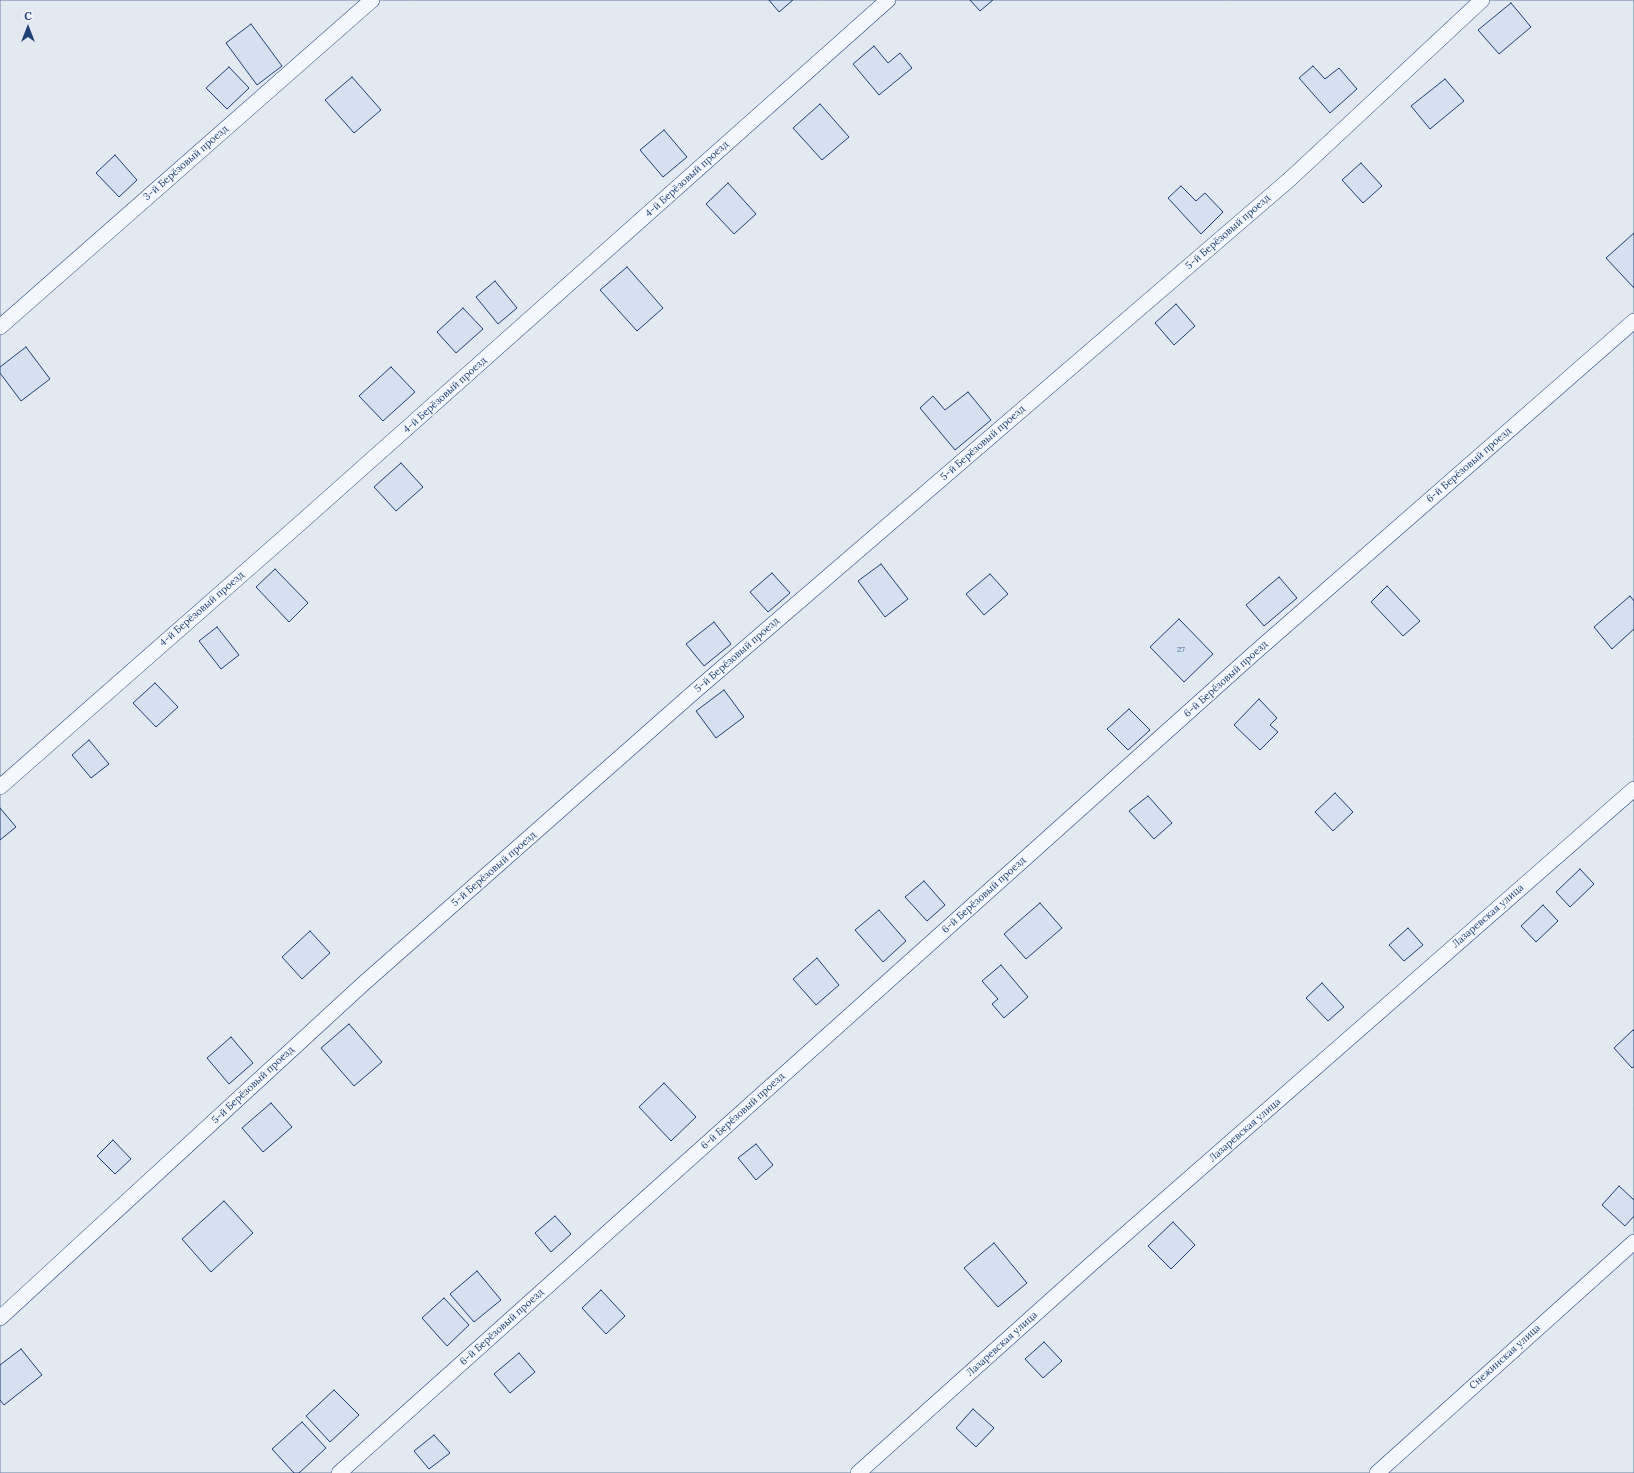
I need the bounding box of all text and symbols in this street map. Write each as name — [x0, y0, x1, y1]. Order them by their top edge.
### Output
north arrow — [8, 8, 48, 48]
text: С — [24, 9, 32, 23]
street label: 3-й Берёзовый проезд — [141, 123, 231, 203]
street label: 4-й Берёзовый проезд — [643, 138, 731, 220]
street label: 5-й Берёзовый проезд — [1183, 192, 1273, 272]
street label: 4-й Берёзовый проезд — [401, 354, 489, 436]
street label: 5-й Берёзовый проезд — [938, 403, 1028, 483]
street label: 6-й Берёзовый проезд — [1424, 425, 1514, 505]
street label: 4-й Берёзовый проезд — [157, 569, 247, 649]
street label: 5-й Берёзовый проезд — [692, 615, 782, 695]
street label: 6-й Берёзовый проезд — [1182, 638, 1270, 720]
house number: 27 — [1177, 645, 1185, 655]
street label: 5-й Берёзовый проезд — [449, 829, 539, 909]
street label: 6-й Берёзовый проезд — [940, 854, 1028, 936]
street label: Лазаревская улица — [1450, 882, 1526, 950]
street label: 5-й Берёзовый проезд — [209, 1044, 297, 1126]
street label: 6-й Берёзовый проезд — [699, 1070, 787, 1152]
street label: Лазаревская улица — [1207, 1096, 1283, 1164]
street label: 6-й Берёзовый проезд — [458, 1286, 546, 1368]
street label: Лазаревская улица — [964, 1309, 1040, 1379]
street label: Снежинская улица — [1467, 1322, 1543, 1392]

